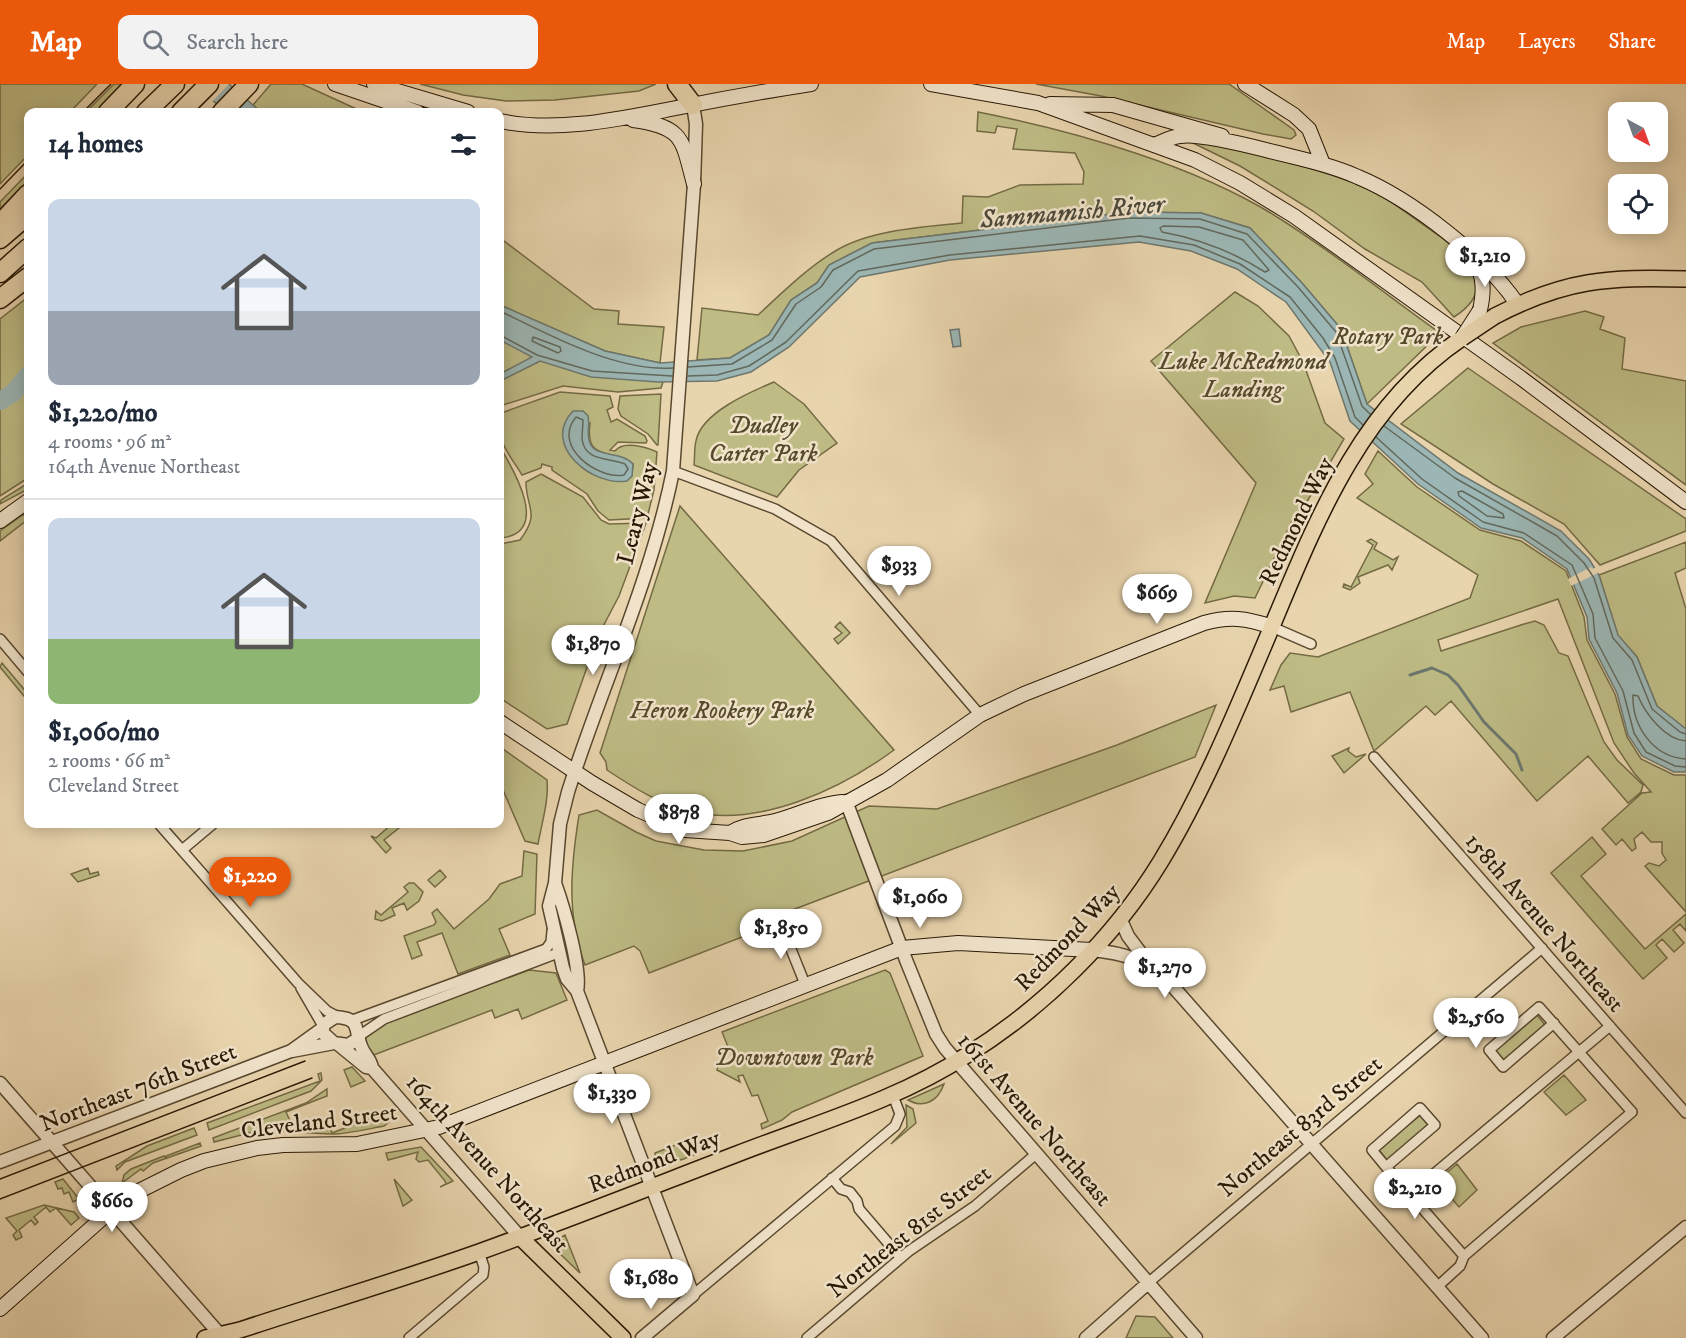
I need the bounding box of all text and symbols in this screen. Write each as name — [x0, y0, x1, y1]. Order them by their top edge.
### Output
search box — [118, 15, 538, 69]
text: Map — [30, 25, 82, 60]
icon: search — [139, 26, 172, 59]
text: Search here — [187, 29, 288, 56]
text: Map — [1446, 29, 1485, 55]
text: Layers — [1518, 29, 1576, 55]
text: Share — [1609, 29, 1656, 55]
north arrow — [1608, 102, 1668, 162]
map controls — [1608, 102, 1668, 234]
text: 14 homes — [48, 128, 143, 161]
icon: filters — [447, 128, 480, 161]
button: locate — [1608, 174, 1668, 234]
water label: Sammamish River — [978, 188, 1167, 237]
pin: $1,210 — [1436, 237, 1534, 288]
icon: home — [210, 238, 318, 346]
text: $1,210 — [1459, 244, 1511, 269]
park label: Rotary Park — [1332, 322, 1443, 352]
park label: Luke McRedmond Landing — [1157, 347, 1331, 405]
text: $1,220/mo — [48, 397, 157, 430]
park label: Dudley Carter Park — [709, 411, 817, 469]
text: 4 rooms · 96 m² — [48, 430, 171, 455]
street label: Redmond Way — [1253, 452, 1341, 590]
text: 164th Avenue Northeast — [48, 455, 240, 480]
street label: Leary Way — [611, 458, 665, 568]
pin: $933 — [863, 546, 935, 597]
text: $933 — [881, 553, 917, 578]
icon: home — [210, 557, 318, 665]
pin: $669 — [1121, 574, 1193, 625]
text: $669 — [1136, 581, 1178, 606]
pin: $1,870 — [544, 625, 642, 676]
text: $1,870 — [566, 632, 620, 657]
park label: Heron Rookery Park — [629, 696, 814, 726]
text: $1,060/mo — [48, 716, 159, 749]
text: 2 rooms · 66 m² — [48, 749, 170, 774]
text: Cleveland Street — [48, 774, 179, 799]
pin: $878 — [643, 794, 715, 845]
text: $878 — [658, 801, 700, 826]
street label: 158th Avenue Northeast — [1458, 827, 1631, 1019]
pin: $1,220 — [201, 857, 299, 908]
text: $1,220 — [223, 864, 277, 889]
street label: Redmond Way — [1009, 877, 1127, 998]
pin: $1,060 — [871, 878, 969, 929]
text: $1,060 — [892, 885, 948, 910]
pin: $1,850 — [732, 909, 830, 960]
text: $1,850 — [754, 916, 808, 941]
pin: $1,270 — [1116, 948, 1214, 999]
text: $1,270 — [1138, 955, 1192, 980]
pin: $2,560 — [1427, 998, 1525, 1049]
text: $2,560 — [1447, 1005, 1505, 1030]
street label: 161st Avenue Northeast — [950, 1026, 1118, 1213]
street label: Northeast 76th Street — [36, 1037, 241, 1139]
park label: Downtown Park — [715, 1043, 873, 1073]
street label: Northeast 83rd Street — [1213, 1049, 1389, 1204]
street label: 164th Avenue Northeast — [399, 1068, 576, 1260]
pin: $1,330 — [563, 1074, 661, 1125]
text: $1,330 — [587, 1081, 637, 1106]
street label: Cleveland Street — [239, 1097, 399, 1146]
street label: Redmond Way — [584, 1123, 725, 1201]
street label: Northeast 81st Street — [822, 1158, 998, 1305]
pin: $2,210 — [1366, 1169, 1464, 1220]
text: $2,210 — [1388, 1176, 1442, 1201]
pin: $660 — [76, 1182, 148, 1233]
text: $660 — [91, 1189, 133, 1214]
pin: $1,680 — [602, 1259, 700, 1310]
text: $1,680 — [624, 1266, 678, 1291]

